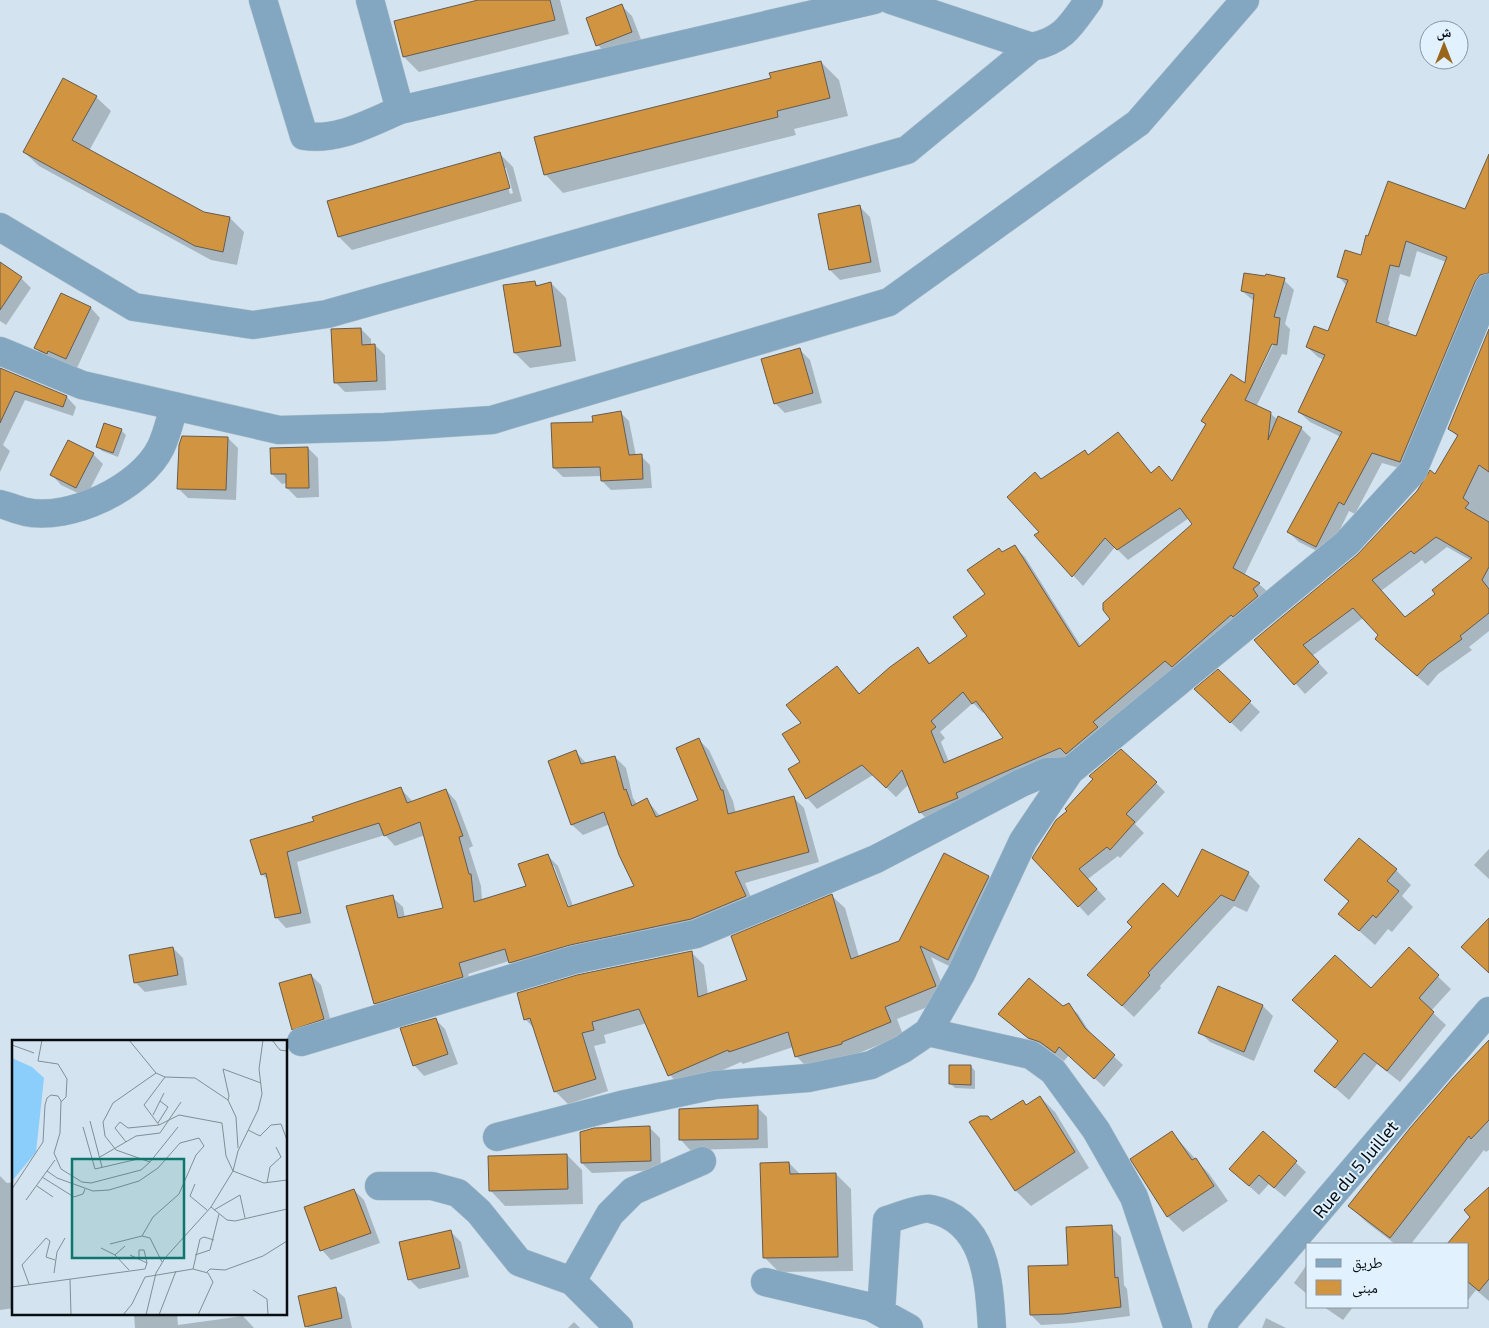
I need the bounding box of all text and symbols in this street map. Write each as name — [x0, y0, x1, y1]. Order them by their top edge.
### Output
north arrow — [1419, 20, 1469, 70]
text: ش — [1437, 23, 1452, 41]
inset map — [12, 1040, 288, 1316]
street label: Rue du 5 Juillet — [1308, 1115, 1402, 1222]
legend — [1306, 1243, 1469, 1308]
text: طريق — [1352, 1253, 1383, 1273]
text: مبنى — [1352, 1278, 1378, 1298]

